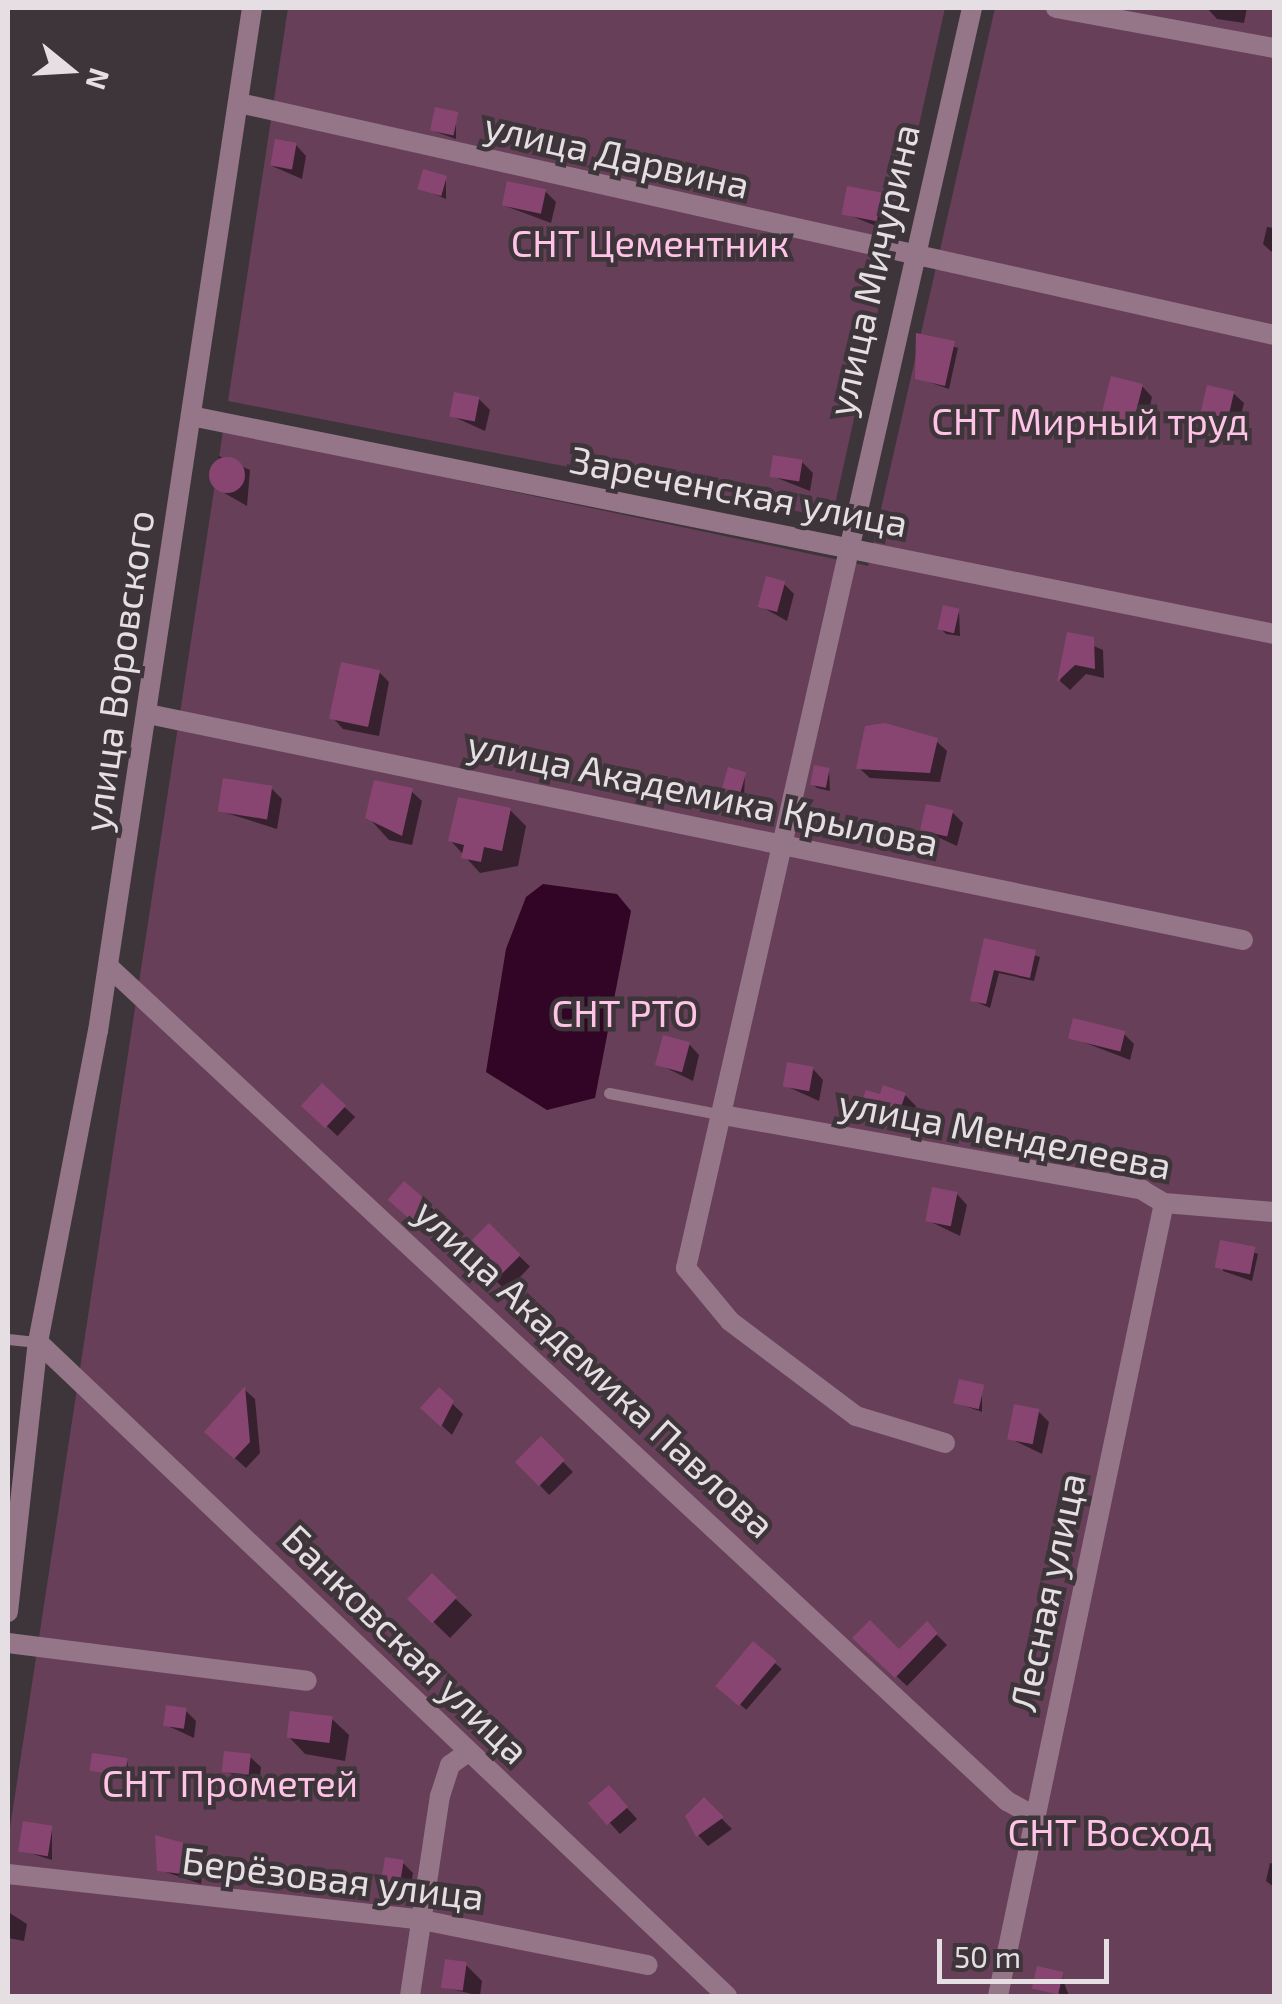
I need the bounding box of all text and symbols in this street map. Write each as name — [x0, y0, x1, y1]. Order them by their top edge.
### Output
north arrow — [20, 20, 120, 120]
text: N — [79, 64, 118, 94]
street label: улица Дарвина — [480, 102, 754, 208]
street label: улица Мичурина — [817, 120, 929, 420]
park label: СНТ Цементник — [511, 220, 789, 266]
park label: СНТ Мирный труд — [931, 398, 1249, 444]
street label: Зареченская улица — [566, 436, 912, 546]
street label: улица Воровского — [73, 507, 163, 835]
street label: улица Академика Крылова — [463, 721, 943, 865]
park label: СНТ РТО — [552, 990, 698, 1036]
street label: улица Менделеева — [835, 1079, 1175, 1189]
street label: улица Академика Павлова — [406, 1189, 784, 1547]
street label: Лесная улица — [1000, 1469, 1094, 1715]
street label: Банковская улица — [274, 1515, 538, 1773]
park label: СНТ Прометей — [102, 1760, 358, 1806]
park label: СНТ Восход — [1008, 1809, 1212, 1855]
street label: Берёзовая улица — [179, 1837, 487, 1919]
scale bar — [942, 1919, 1114, 1981]
text: 50 m — [954, 1938, 1021, 1974]

